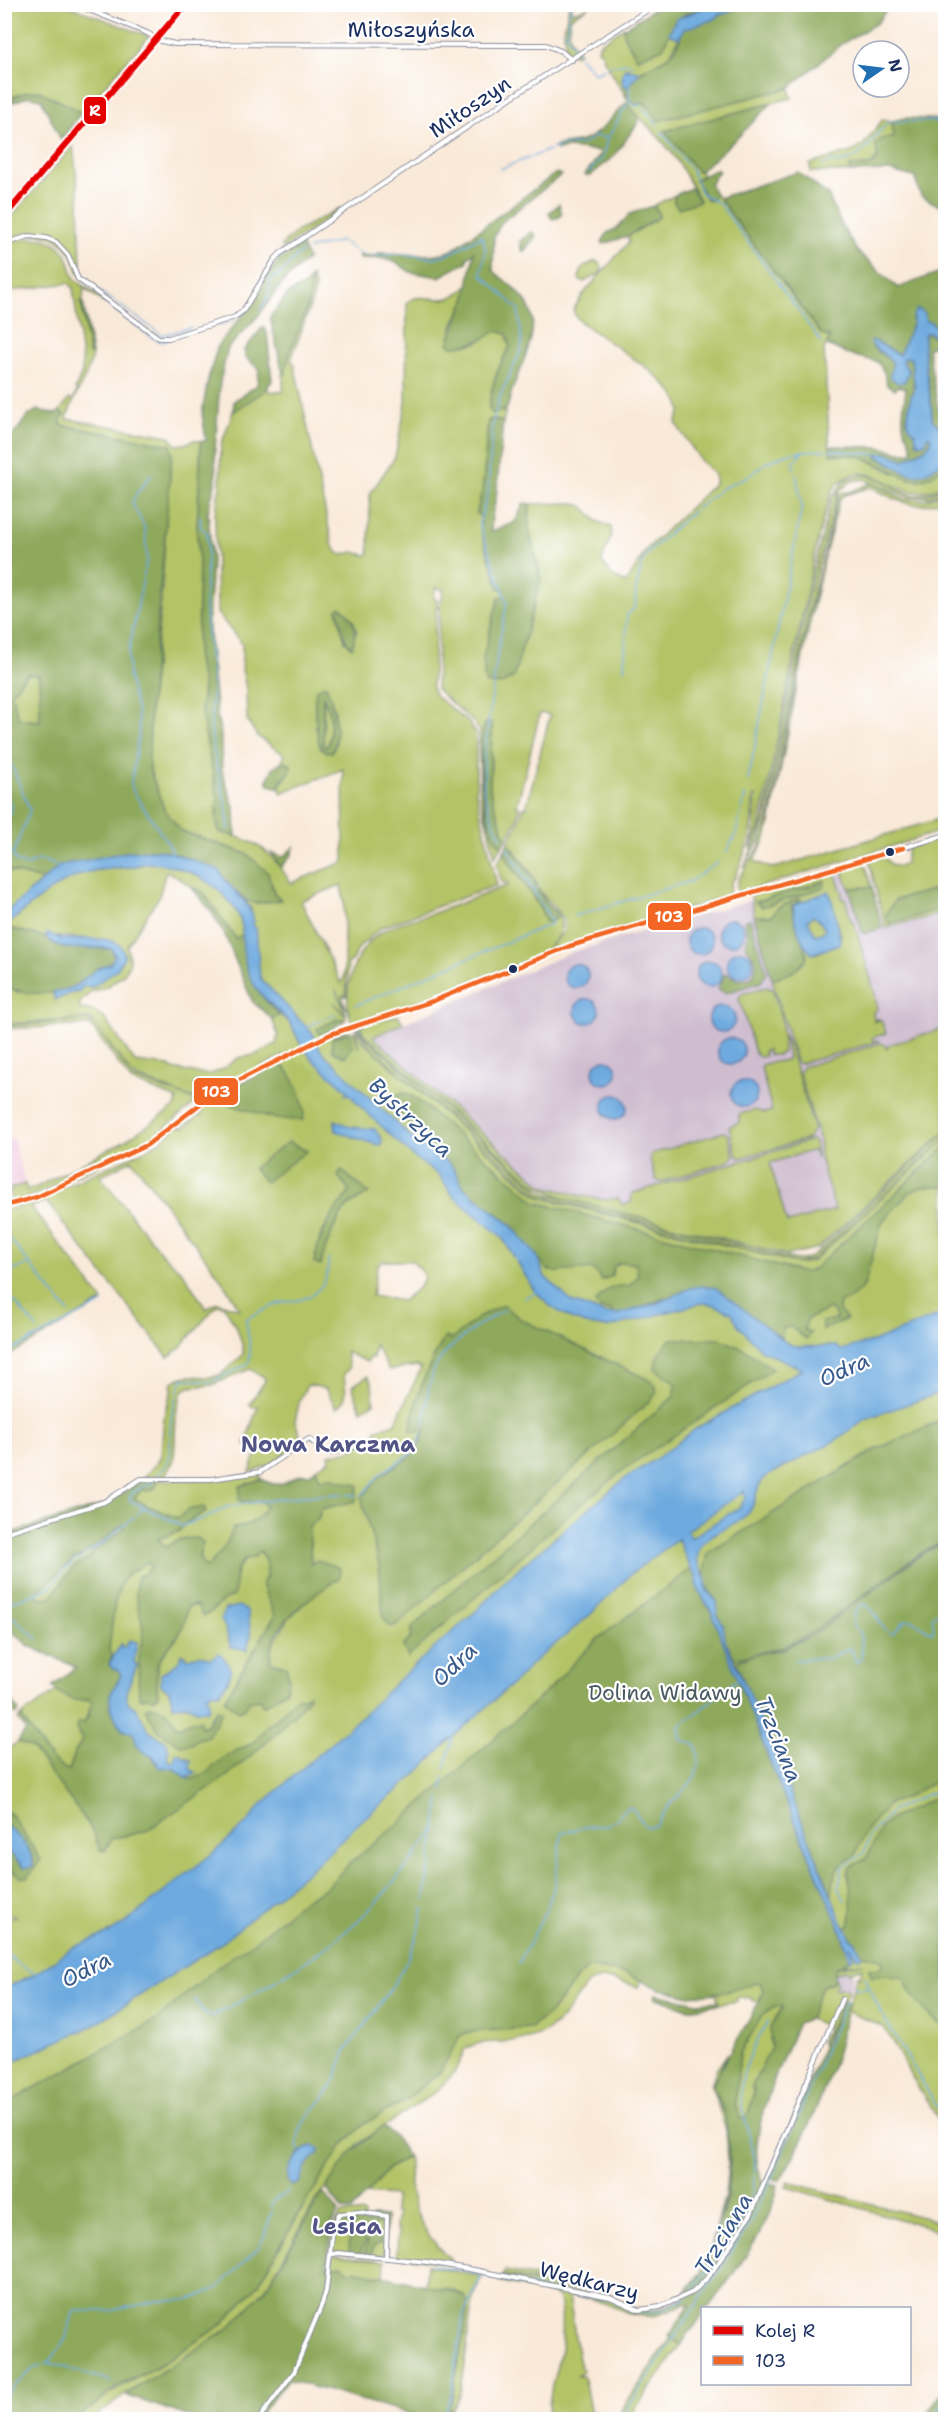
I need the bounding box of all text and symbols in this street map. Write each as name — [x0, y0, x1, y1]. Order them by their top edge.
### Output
street label: Miłoszyńska — [347, 16, 475, 44]
north arrow — [851, 39, 911, 99]
text: N — [883, 57, 907, 74]
street label: Miłoszyn — [424, 69, 516, 145]
line badge: R — [83, 96, 107, 125]
text: R — [89, 100, 101, 121]
unlabelled marker — [884, 846, 896, 858]
line badge: 103 — [647, 902, 692, 931]
text: 103 — [655, 906, 683, 927]
unlabelled marker — [507, 963, 519, 975]
water label: Bystrzyca — [362, 1071, 459, 1164]
line badge: 103 — [193, 1077, 239, 1106]
text: 103 — [202, 1081, 230, 1102]
water label: Odra — [814, 1346, 874, 1393]
district label: Nowa Karczma — [241, 1430, 415, 1459]
water label: Odra — [425, 1636, 483, 1693]
park label: Dolina Widawy — [588, 1679, 742, 1707]
water label: Trzciana — [748, 1692, 809, 1787]
water label: Odra — [56, 1945, 116, 1994]
water label: Trzciana — [688, 2188, 759, 2281]
district label: Lesica — [312, 2212, 382, 2241]
street label: Wędkarzy — [536, 2255, 642, 2307]
legend — [701, 2307, 911, 2385]
text: Kolej R — [755, 2319, 815, 2343]
text: 103 — [755, 2349, 786, 2373]

